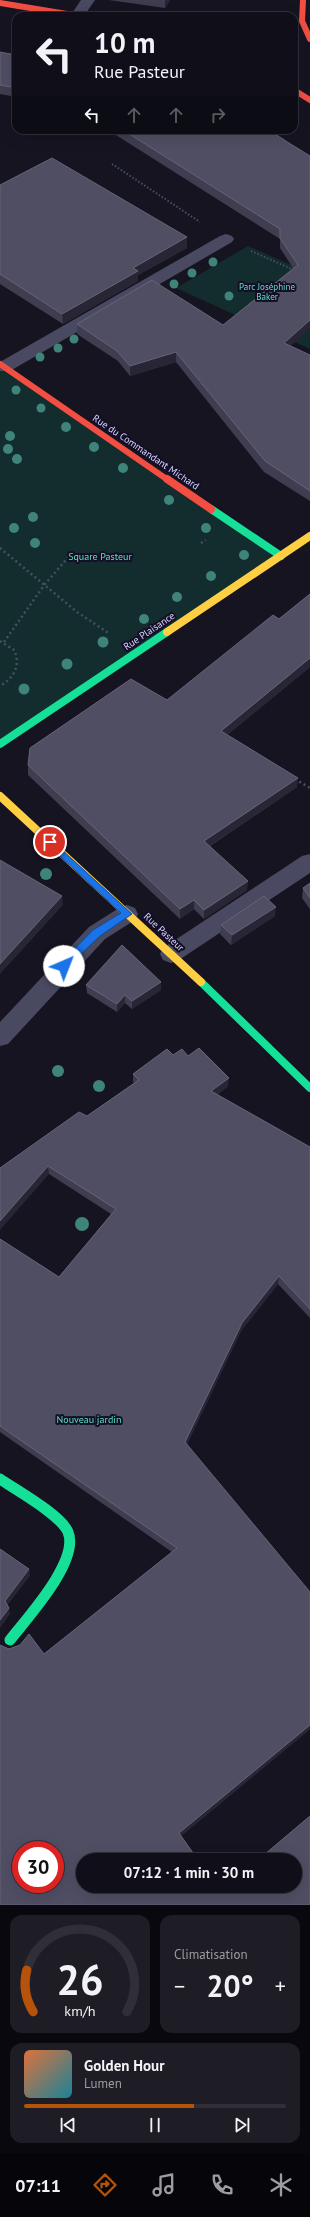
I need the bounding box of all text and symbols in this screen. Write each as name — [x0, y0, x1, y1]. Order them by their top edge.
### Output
text: 10 m — [94, 24, 155, 61]
icon: left — [28, 28, 80, 80]
text: Rue Pasteur — [94, 60, 185, 83]
icon: left — [81, 104, 103, 126]
icon: ahead — [123, 104, 145, 126]
icon: ahead — [165, 104, 187, 126]
icon: right — [207, 104, 229, 126]
park label: Parc Joséphine Baker — [239, 281, 295, 302]
street label: Rue du Commandant Michard — [90, 411, 202, 493]
park label: Square Pasteur — [68, 550, 132, 563]
street label: Rue Plaisance — [121, 609, 177, 653]
pin — [33, 825, 67, 859]
icon: arrive — [39, 831, 61, 853]
street label: Rue Pasteur — [141, 910, 187, 954]
position arrow — [43, 945, 85, 987]
park label: Nouveau jardin — [57, 1413, 121, 1426]
speed limit sign: 30 — [12, 1841, 64, 1893]
text: 07:12 · 1 min · 30 m — [124, 1863, 254, 1882]
text: Climatisation — [174, 1946, 248, 1963]
text: 26 — [56, 1953, 104, 2006]
text: 20° — [206, 1966, 254, 2005]
text: − — [174, 1972, 185, 2000]
text: + — [275, 1972, 286, 2000]
text: km/h — [64, 2001, 96, 2020]
text: Golden Hour — [84, 2056, 164, 2075]
text: Lumen — [84, 2075, 122, 2092]
icon: previous — [57, 2114, 79, 2136]
icon: pause — [144, 2114, 166, 2136]
icon: next — [231, 2114, 253, 2136]
icon: directions — [91, 2171, 119, 2199]
icon: music — [150, 2171, 178, 2199]
icon: phone — [208, 2171, 236, 2199]
icon: climate — [267, 2171, 295, 2199]
text: 07:11 — [15, 2174, 61, 2197]

